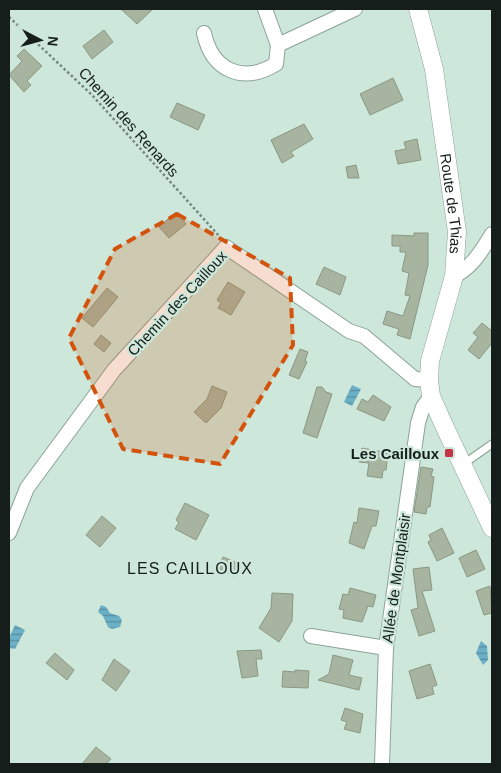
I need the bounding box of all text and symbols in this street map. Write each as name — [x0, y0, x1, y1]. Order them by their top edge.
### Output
north arrow — [15, 15, 65, 65]
text: N — [44, 35, 61, 47]
street label: Chemin des Renards — [76, 64, 182, 180]
street label: Route de Thias — [437, 152, 466, 255]
street label: Chemin des Cailloux — [124, 247, 230, 359]
place label: Les Cailloux — [351, 445, 440, 462]
marker: Les Cailloux — [443, 447, 455, 459]
street label: Allée de Montplaisir — [378, 512, 414, 644]
district label: LES CAILLOUX — [127, 560, 253, 577]

